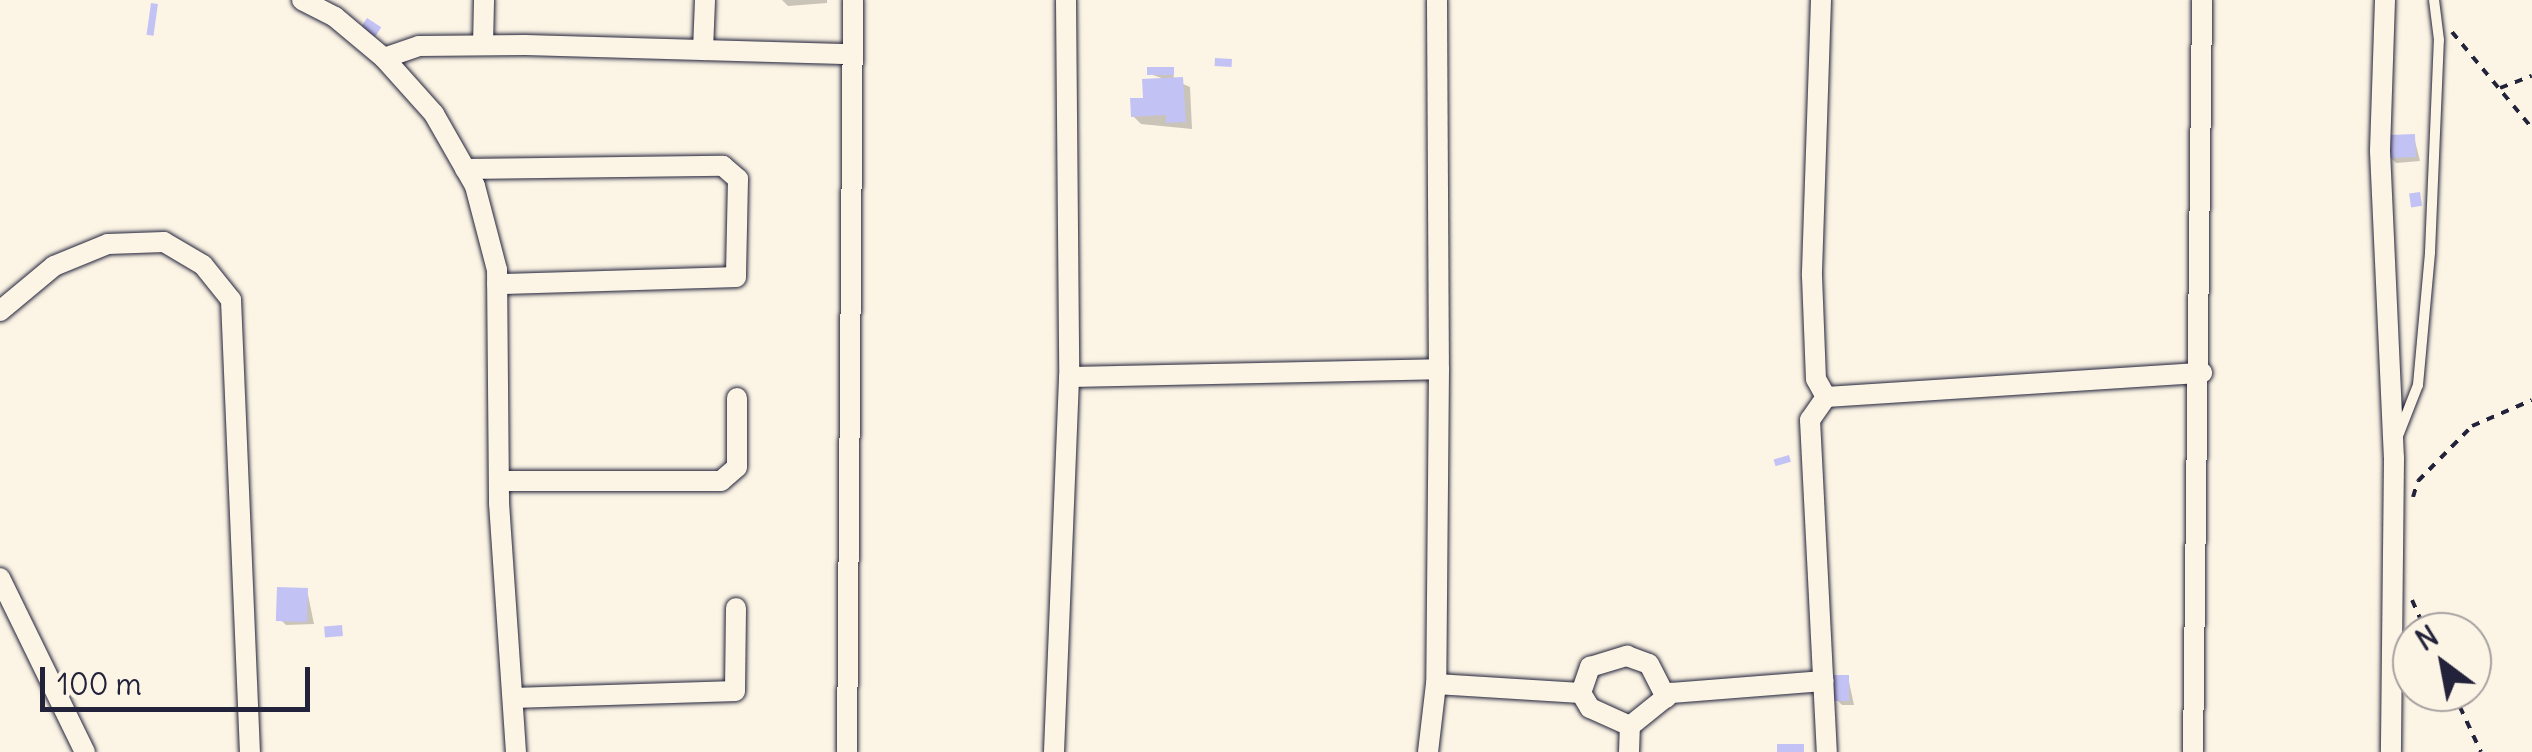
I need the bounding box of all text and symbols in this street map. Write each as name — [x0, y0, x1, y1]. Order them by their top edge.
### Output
north arrow — [2392, 612, 2492, 712]
text: N — [2409, 618, 2445, 659]
scale bar — [45, 647, 315, 709]
text: 100 m — [57, 665, 142, 703]

